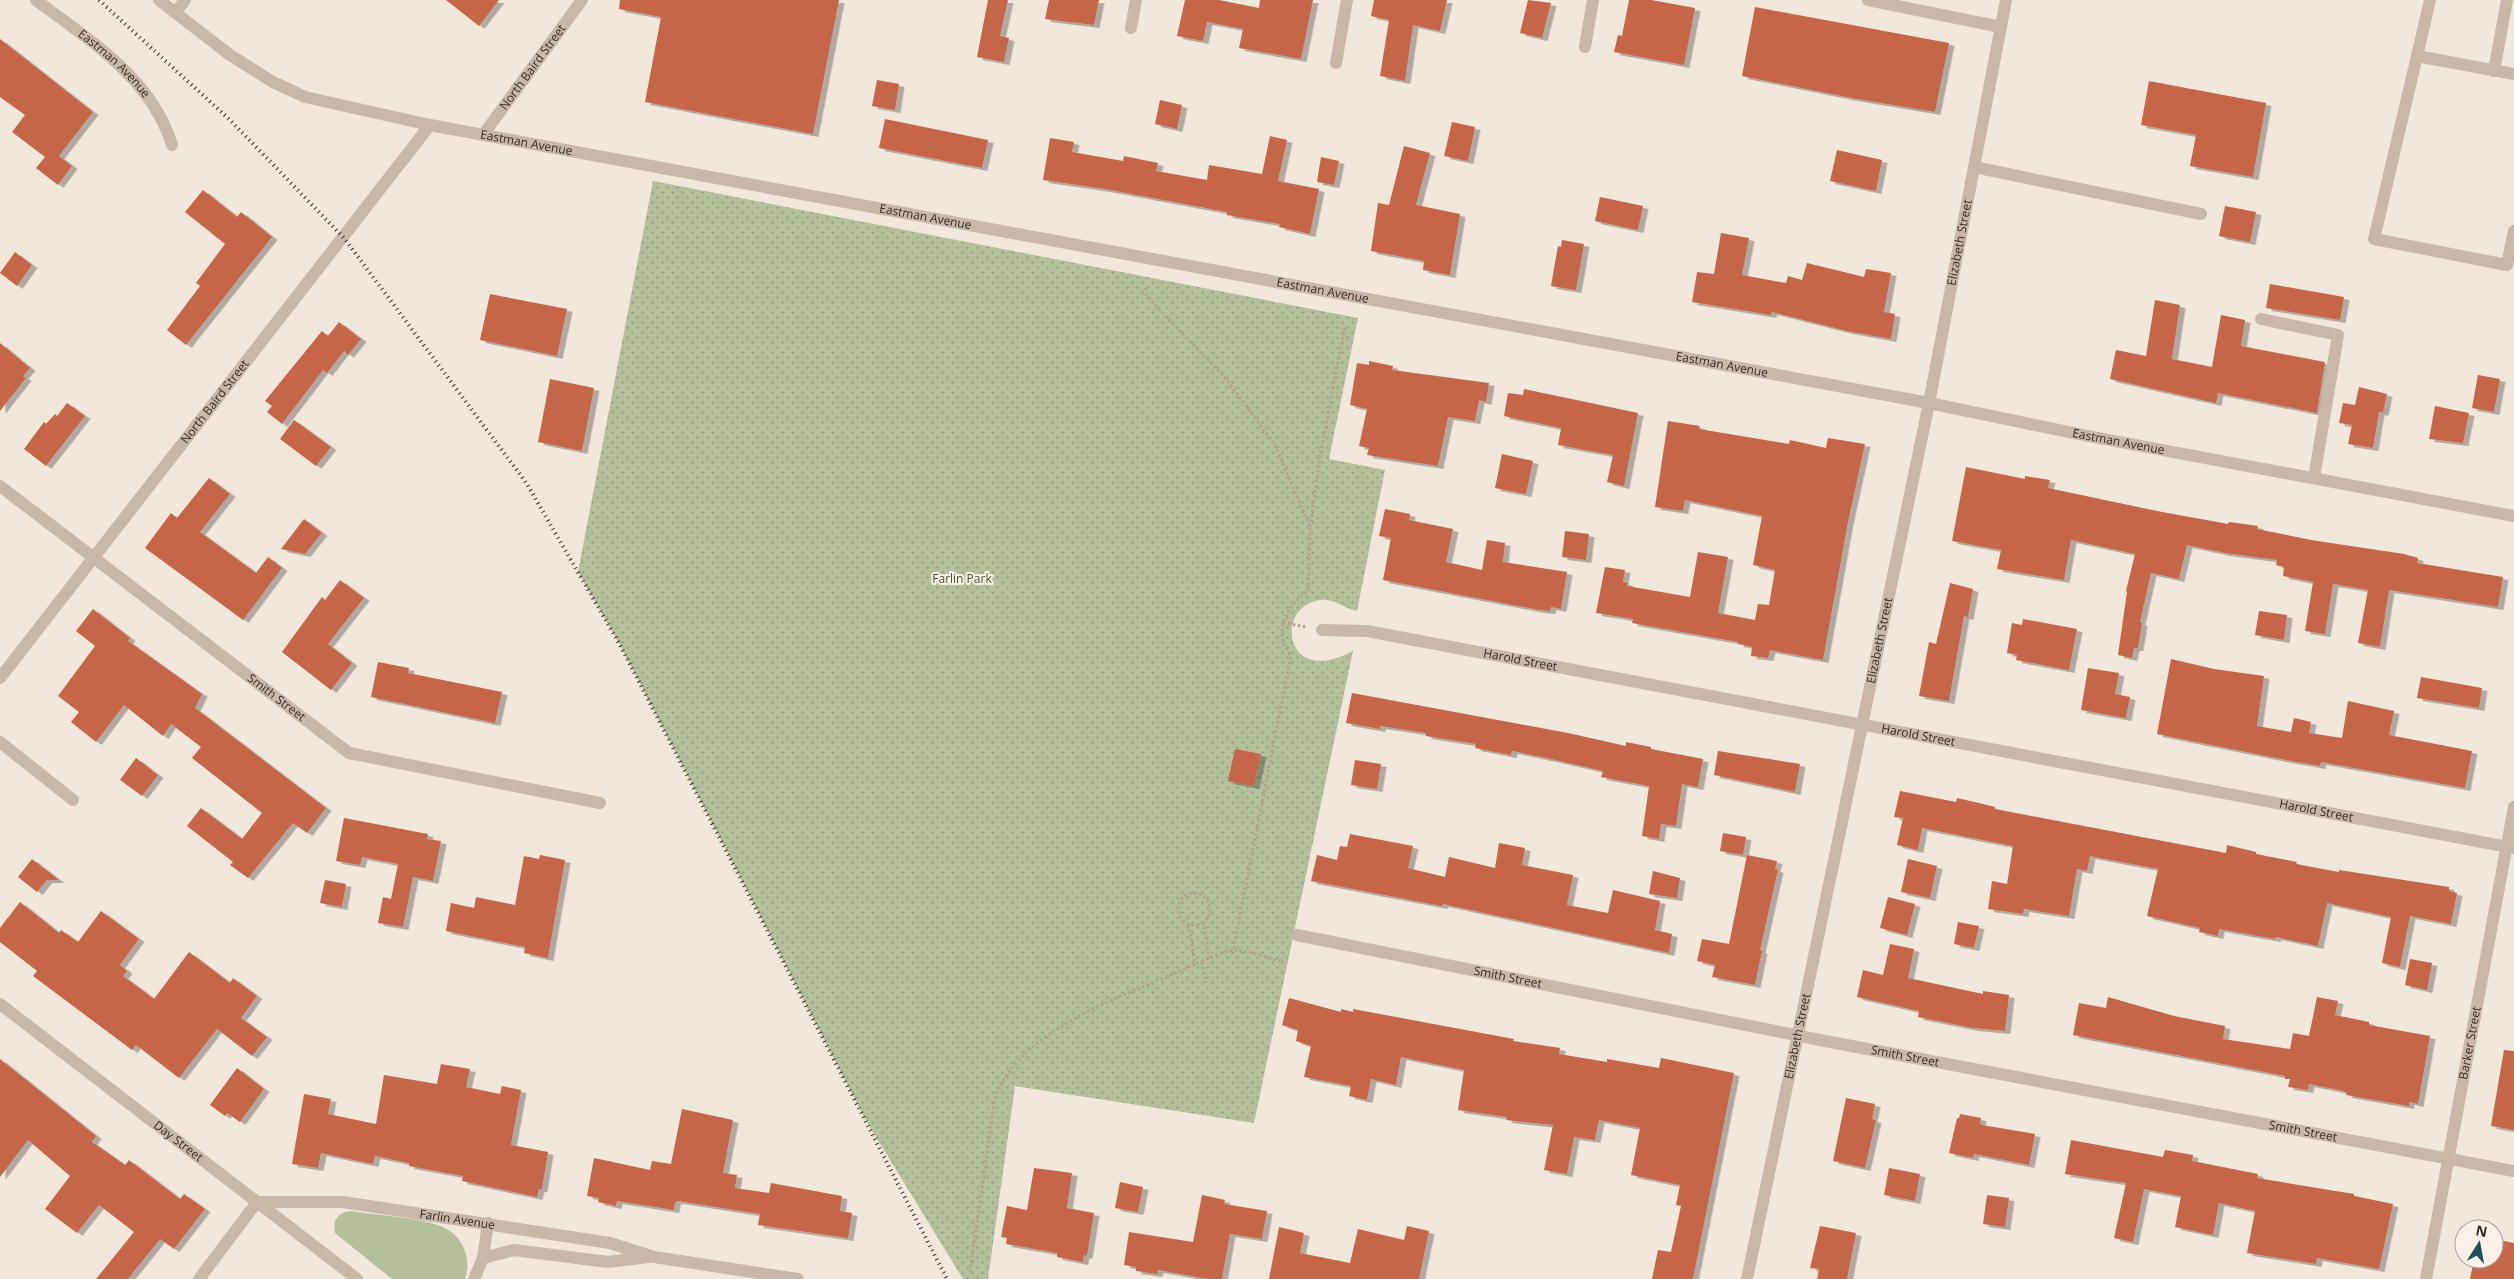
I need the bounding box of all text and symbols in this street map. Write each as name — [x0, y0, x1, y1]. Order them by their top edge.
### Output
street label: North Baird Street — [495, 21, 569, 113]
street label: Eastman Avenue — [75, 25, 155, 101]
street label: Eastman Avenue — [479, 125, 574, 159]
street label: Elizabeth Street — [1943, 198, 1976, 287]
street label: Eastman Avenue — [878, 200, 973, 233]
street label: Eastman Avenue — [1275, 273, 1371, 307]
street label: Eastman Avenue — [1675, 347, 1770, 381]
street label: North Baird Street — [176, 356, 253, 447]
street label: Eastman Avenue — [2071, 424, 2166, 458]
park label: Farlin Park — [932, 570, 992, 587]
street label: Elizabeth Street — [1862, 596, 1896, 685]
street label: Harold Street — [1482, 644, 1559, 675]
street label: Smith Street — [244, 669, 309, 725]
street label: Harold Street — [1880, 719, 1957, 750]
street label: Harold Street — [2278, 795, 2355, 825]
street label: Smith Street — [1472, 962, 1543, 992]
street label: Elizabeth Street — [1780, 992, 1814, 1081]
street label: Barker Street — [2454, 1005, 2485, 1081]
street label: Smith Street — [1870, 1041, 1941, 1070]
street label: Day Street — [150, 1116, 207, 1165]
street label: Smith Street — [2268, 1116, 2339, 1145]
street label: Farlin Avenue — [418, 1205, 497, 1233]
north arrow — [2454, 1219, 2504, 1269]
text: N — [2474, 1220, 2489, 1241]

